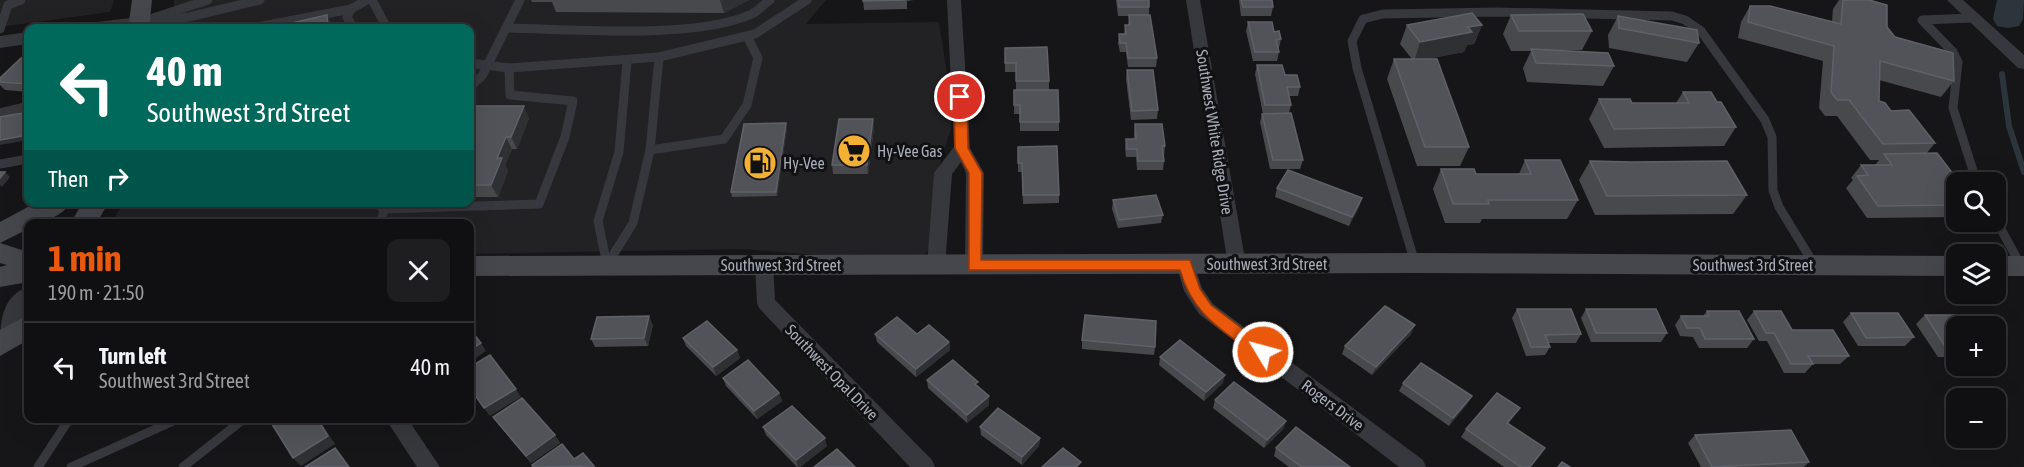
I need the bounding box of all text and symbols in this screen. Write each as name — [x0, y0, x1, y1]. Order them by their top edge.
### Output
text: 40 m — [147, 47, 222, 95]
icon: left — [48, 48, 126, 126]
street label: Southwest White Ridge Drive — [1192, 48, 1237, 216]
pin — [934, 71, 985, 122]
icon: arrive — [943, 80, 976, 113]
text: Southwest 3rd Street — [147, 97, 350, 128]
supermarket icon: Hy-Vee Gas — [836, 133, 872, 169]
place label: Hy-Vee Gas — [877, 142, 943, 161]
fuel station icon: Hy-Vee — [742, 145, 778, 181]
place label: Hy-Vee — [783, 154, 825, 173]
icon: right — [101, 162, 134, 195]
text: Then — [48, 166, 89, 192]
map controls — [1946, 172, 2006, 448]
button: search — [1946, 172, 2006, 232]
text: 1 min — [48, 237, 122, 279]
button: close — [387, 239, 450, 302]
button: layers — [1946, 244, 2006, 304]
street label: Southwest 3rd Street — [1207, 255, 1328, 273]
street label: Southwest 3rd Street — [721, 256, 842, 274]
street label: Southwest 3rd Street — [1693, 256, 1814, 274]
text: 190 m · 21:50 — [48, 281, 144, 304]
button: + — [1946, 316, 2006, 376]
position arrow — [1231, 320, 1295, 384]
street label: Southwest Opal Drive — [781, 321, 882, 424]
text: Turn left — [99, 343, 166, 369]
icon: left — [48, 351, 81, 384]
text: 40 m — [410, 354, 450, 380]
text: Southwest 3rd Street — [99, 369, 250, 392]
street label: Rogers Drive — [1298, 376, 1368, 435]
button: − — [1946, 388, 2006, 448]

